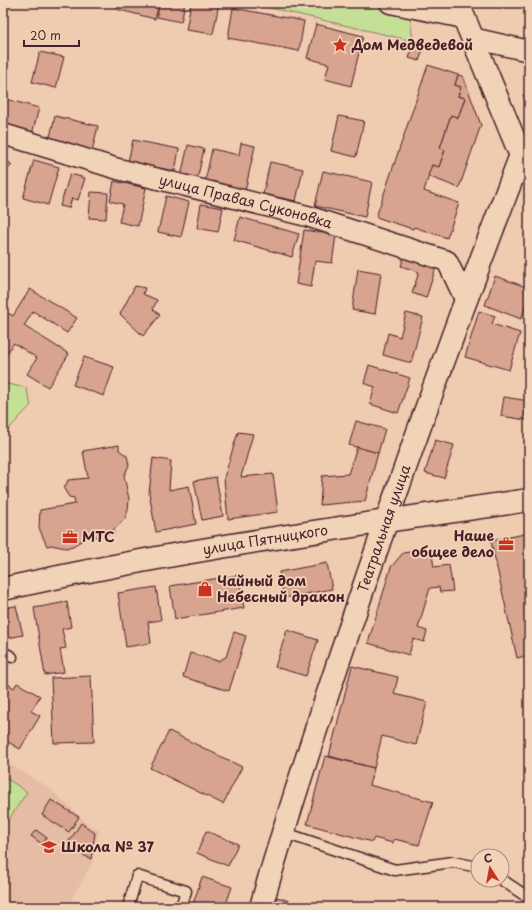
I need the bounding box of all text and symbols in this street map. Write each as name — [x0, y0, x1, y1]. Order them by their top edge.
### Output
scale bar — [24, 22, 79, 48]
text: 20 m — [30, 26, 61, 44]
place label: Дом Медведевой — [351, 34, 473, 55]
place icon: Дом Медведевой — [331, 36, 349, 54]
street label: улица Правая Суконовка — [157, 169, 336, 234]
street label: Театральная улица — [352, 461, 416, 595]
street label: улица Пятницкого — [201, 519, 330, 560]
place label: Наше общее дело — [412, 525, 494, 562]
place label: МТС — [82, 526, 115, 547]
office icon: МТС — [61, 528, 79, 546]
office icon: Наше общее дело — [497, 535, 515, 553]
place label: Чайный дом Небесный дракон — [217, 570, 345, 607]
shop icon: Чайный дом Небесный дракон — [196, 580, 214, 598]
place label: Школа № 37 — [61, 836, 155, 857]
school or university icon: Школа № 37 — [40, 838, 58, 856]
north arrow — [470, 848, 510, 888]
text: С — [482, 849, 494, 867]

